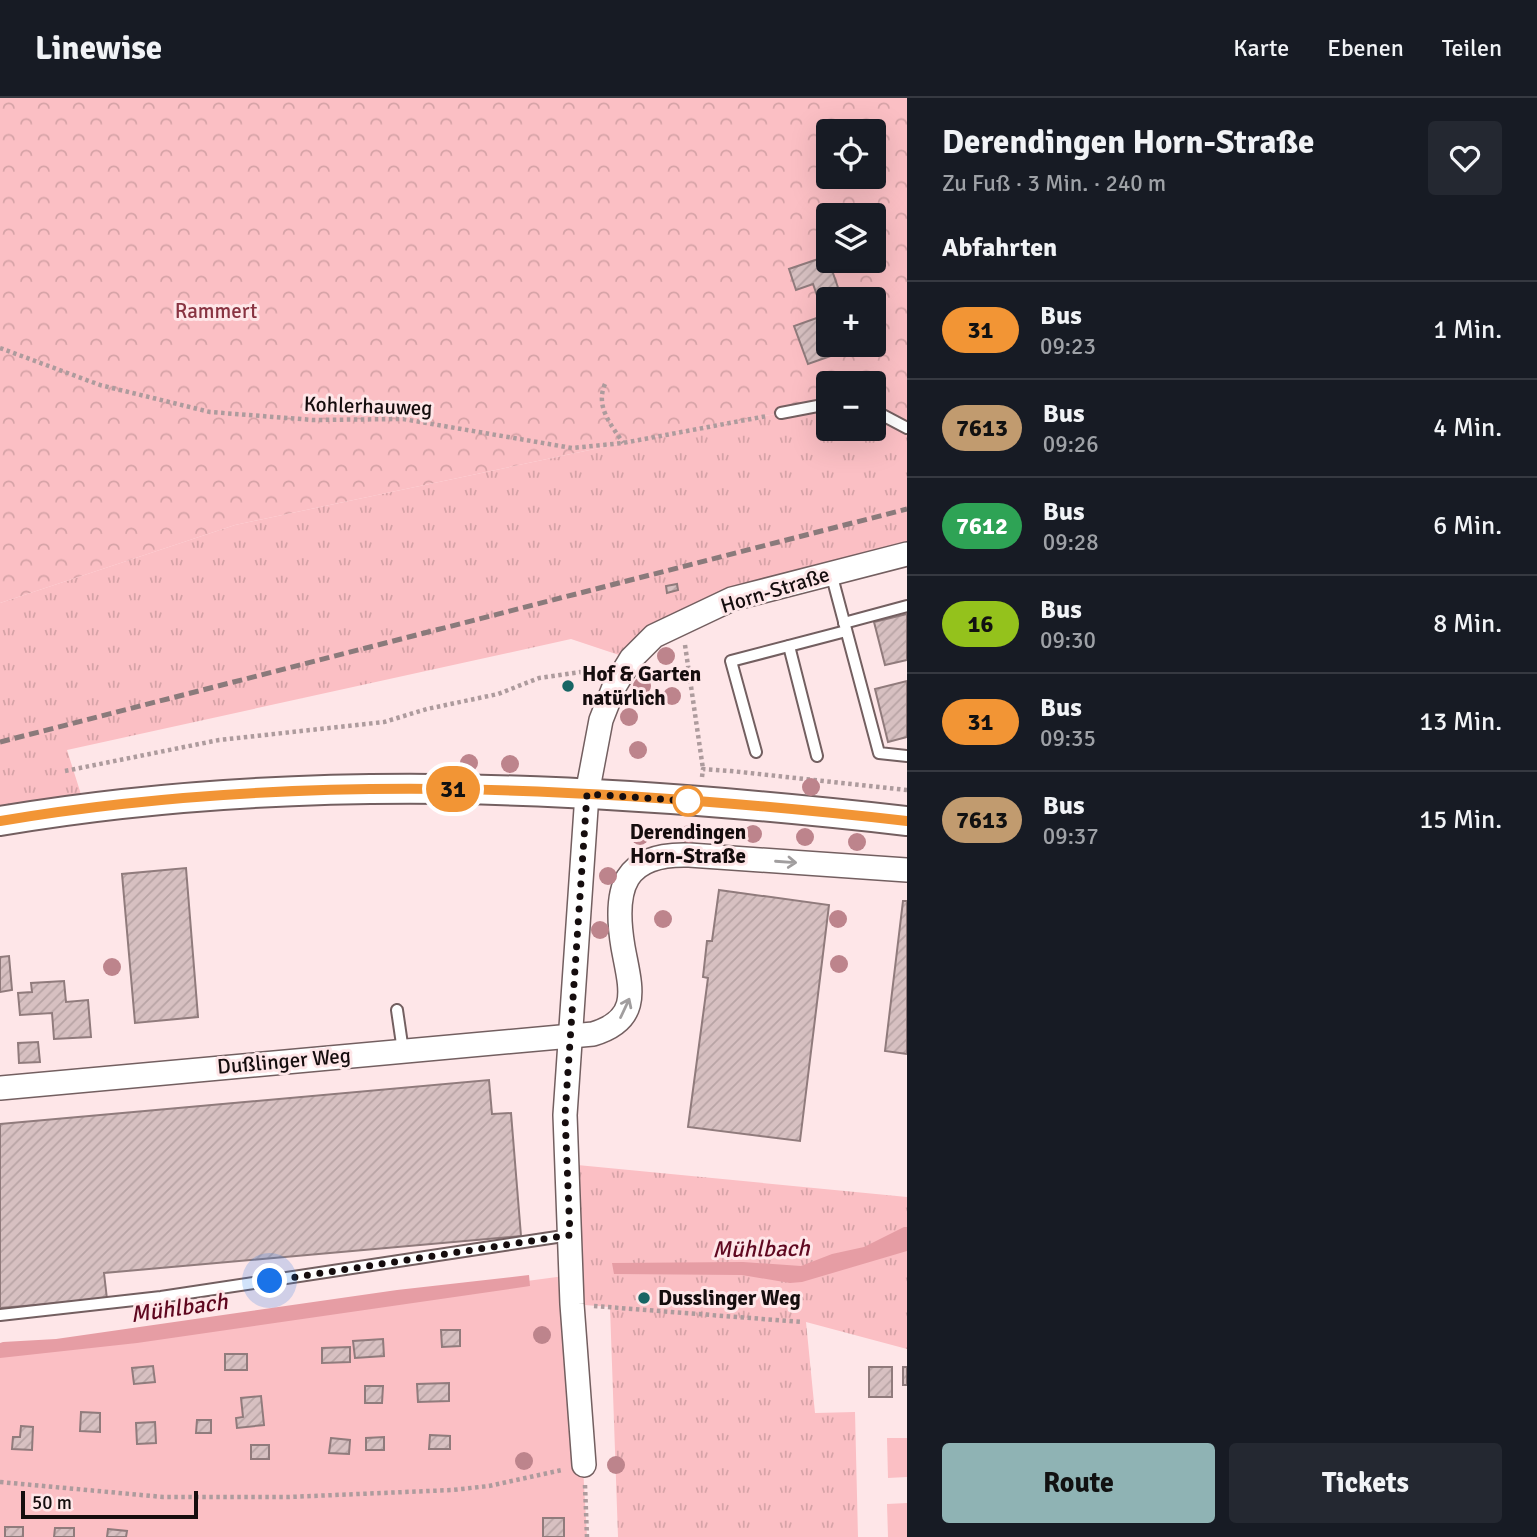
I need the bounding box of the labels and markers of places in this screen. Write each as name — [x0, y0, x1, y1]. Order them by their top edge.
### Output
place label: Hof & Garten natürlich — [582, 661, 701, 711]
marker: Hof & Garten natürlich — [560, 678, 576, 694]
marker: Derendingen Horn-Straße — [673, 786, 703, 816]
place label: Derendingen Horn-Straße — [630, 819, 746, 869]
place label: Dusslinger Weg — [658, 1285, 801, 1311]
marker: Dusslinger Weg — [636, 1290, 652, 1306]

